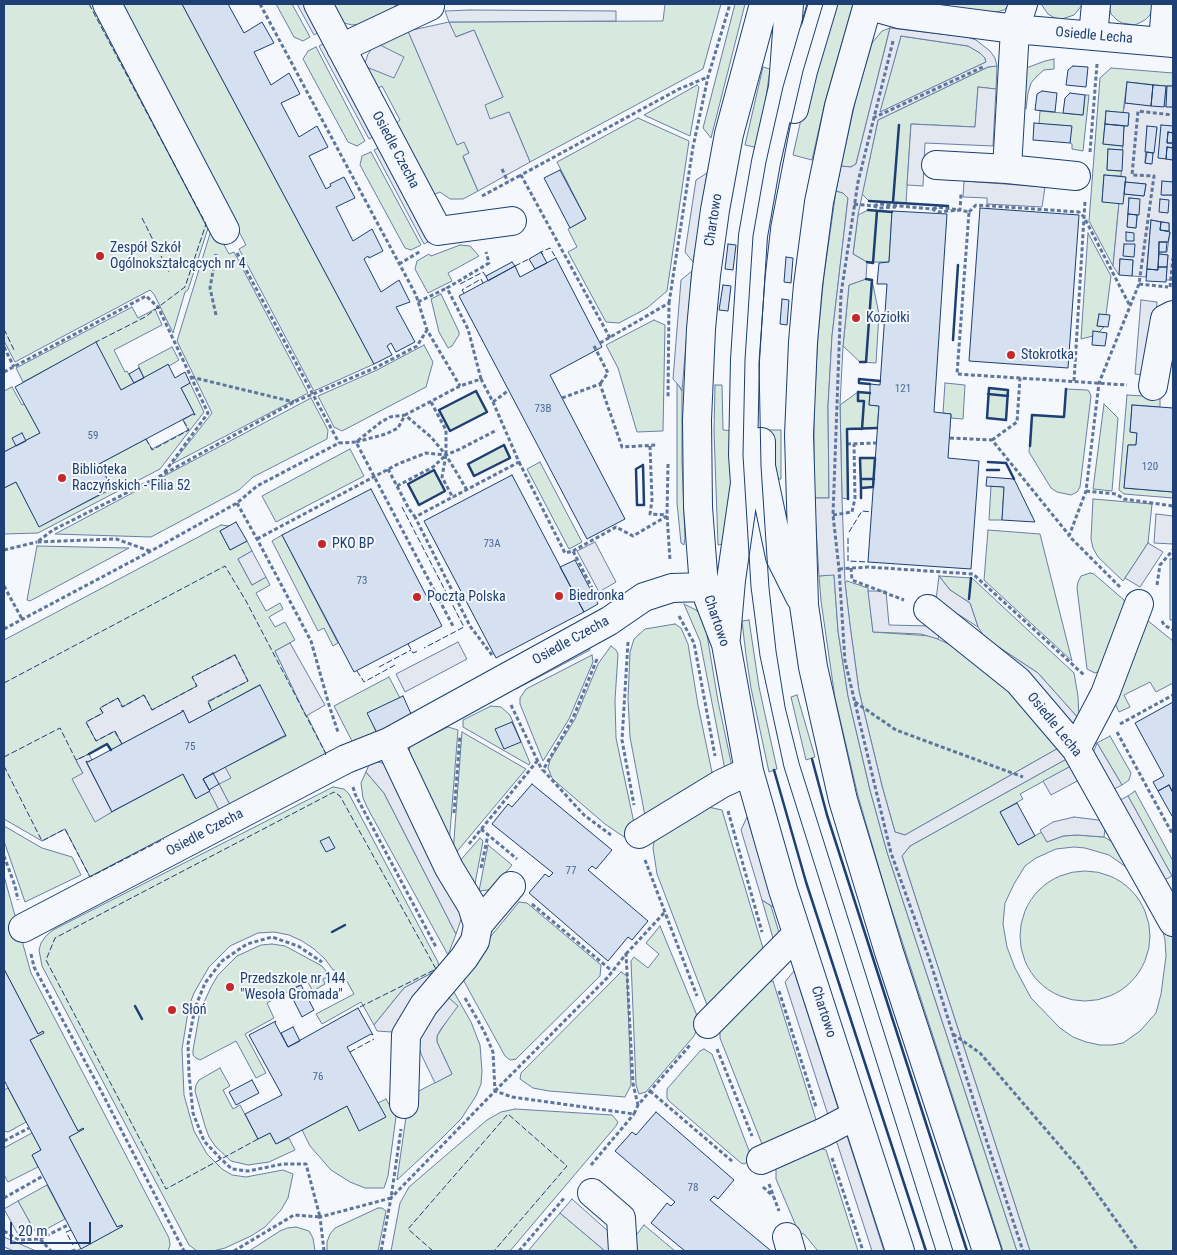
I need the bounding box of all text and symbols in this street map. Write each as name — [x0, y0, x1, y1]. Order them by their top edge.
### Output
street label: Osiedle Lecha — [1055, 24, 1133, 48]
street label: Osiedle Czecha — [368, 109, 422, 191]
street label: Chartowo — [702, 192, 726, 248]
place label: Zespół Szkół Ogólnokształcących nr 4 — [110, 240, 246, 272]
marker: Zespół Szkół Ogólnokształcących nr 4 — [94, 250, 106, 262]
place label: Koziołki — [866, 310, 910, 326]
marker: Koziołki — [850, 312, 862, 324]
place label: Stokrotka — [1021, 347, 1074, 363]
marker: Stokrotka — [1005, 349, 1017, 361]
house number: 121 — [895, 382, 911, 396]
house number: 73B — [535, 402, 551, 416]
house number: 59 — [88, 429, 98, 443]
house number: 120 — [1142, 460, 1158, 474]
place label: Biblioteka Raczyńskich - Filia 52 — [72, 462, 191, 494]
marker: Biblioteka Raczyńskich - Filia 52 — [56, 472, 68, 484]
place label: PKO BP — [332, 536, 374, 552]
house number: 73A — [483, 537, 501, 551]
marker: PKO BP — [316, 538, 328, 550]
house number: 73 — [357, 574, 367, 588]
place label: Biedronka — [569, 588, 624, 604]
place label: Poczta Polska — [427, 589, 506, 605]
marker: Biedronka — [553, 590, 565, 602]
marker: Poczta Polska — [411, 591, 423, 603]
street label: Chartowo — [699, 593, 733, 649]
street label: Osiedle Czecha — [530, 613, 612, 669]
street label: Osiedle Lecha — [1023, 690, 1085, 760]
house number: 75 — [185, 740, 195, 754]
street label: Osiedle Czecha — [164, 806, 246, 860]
house number: 77 — [566, 864, 576, 878]
place label: Przedszkole nr 144 "Wesoła Gromada" — [240, 971, 345, 1004]
marker: Przedszkole nr 144 "Wesoła Gromada" — [224, 981, 236, 993]
street label: Chartowo — [807, 984, 839, 1040]
place label: Słoń — [182, 1002, 207, 1018]
marker: Słoń — [166, 1004, 178, 1016]
house number: 76 — [313, 1070, 323, 1084]
house number: 78 — [688, 1181, 698, 1195]
scale bar — [12, 1212, 94, 1244]
text: 20 m — [18, 1222, 48, 1240]

